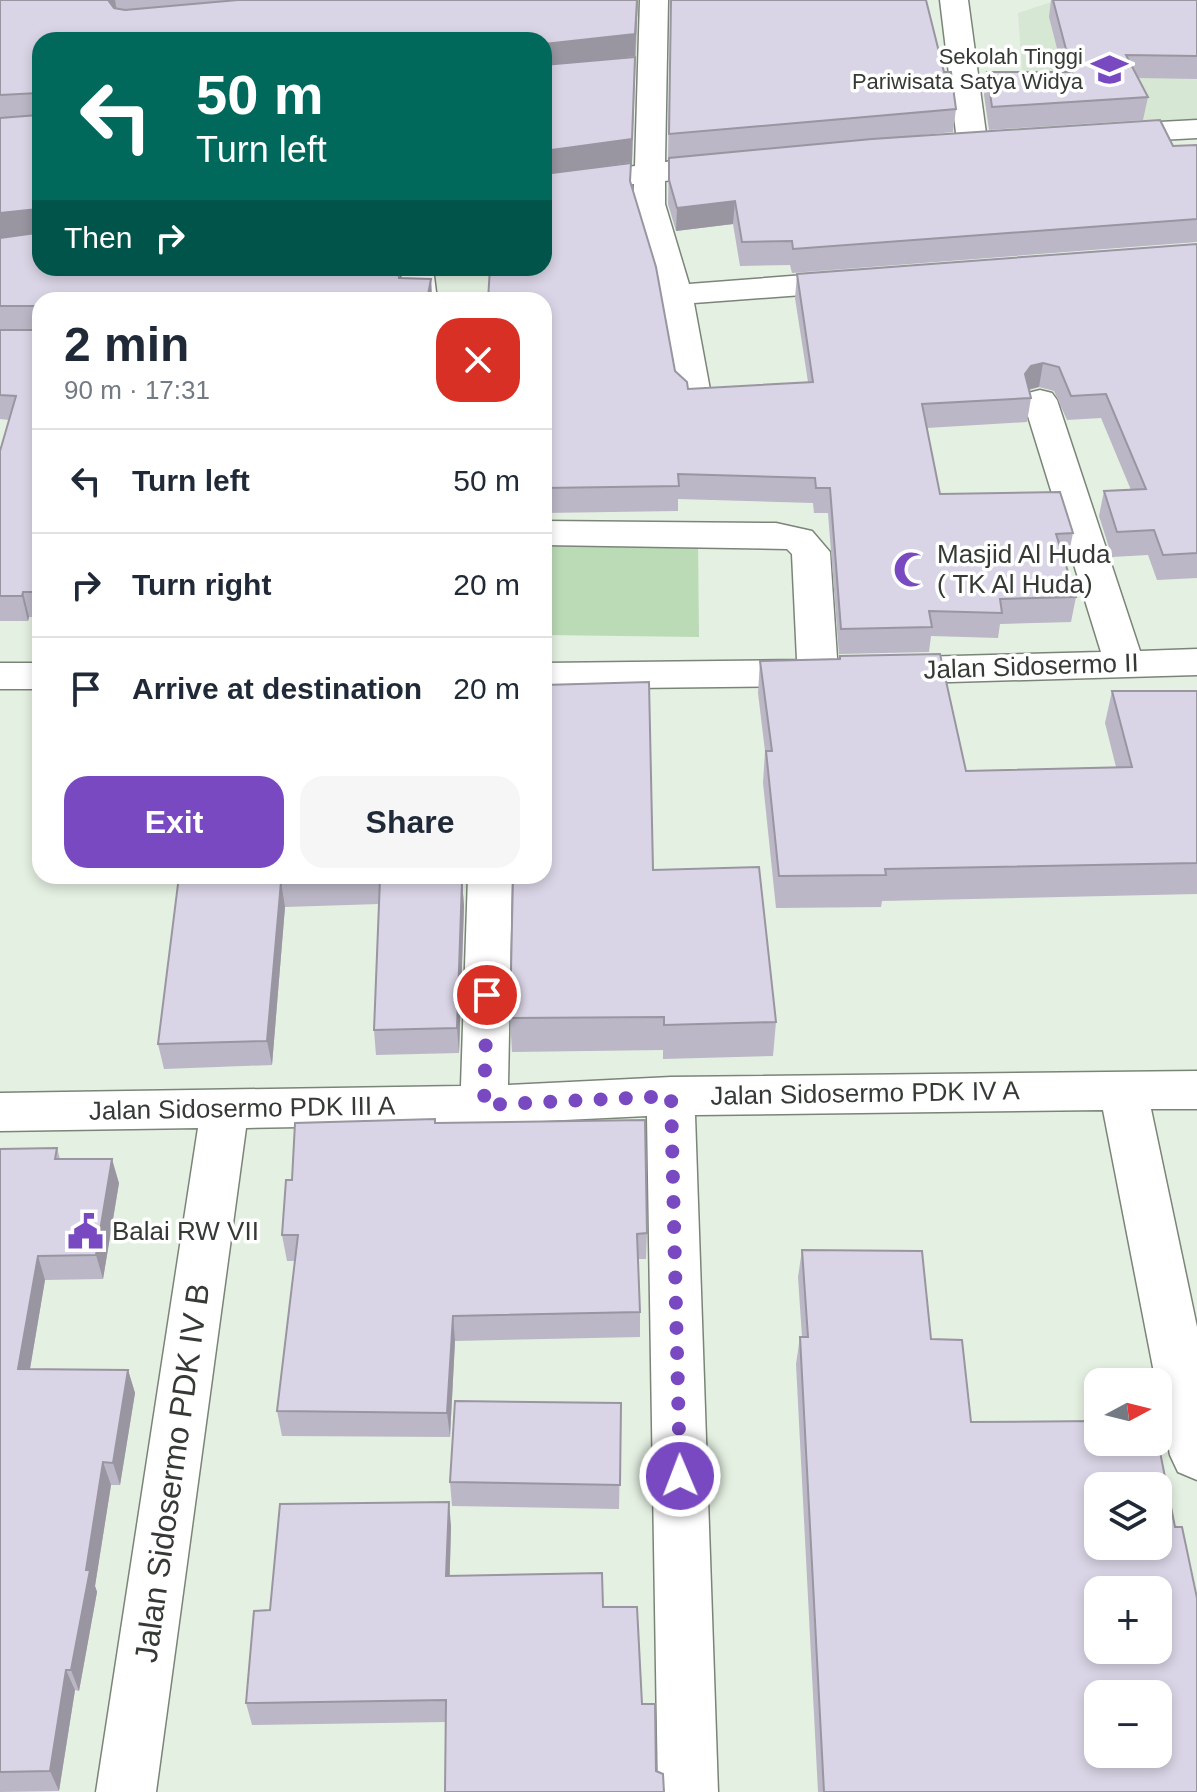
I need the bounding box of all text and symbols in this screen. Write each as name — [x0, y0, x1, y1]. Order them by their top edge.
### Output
place label: Sekolah Tinggi Pariwisata Satya Widya — [852, 44, 1084, 94]
school or university icon: Sekolah Tinggi Pariwisata Satya Widya — [1090, 50, 1128, 88]
text: 50 m — [196, 63, 324, 126]
icon: left — [64, 64, 168, 168]
text: Turn left — [196, 129, 327, 170]
icon: right — [148, 216, 192, 260]
text: Then — [64, 221, 132, 254]
text: 2 min — [64, 318, 189, 371]
button: close — [436, 318, 520, 402]
text: 90 m · 17:31 — [64, 375, 210, 405]
icon: left — [64, 459, 108, 503]
text: Turn left — [132, 464, 250, 497]
text: 50 m — [453, 464, 520, 497]
place label: Masjid Al Huda ( TK Al Huda) — [937, 539, 1111, 599]
mosque icon: Masjid Al Huda ( TK Al Huda) — [892, 550, 930, 588]
icon: right — [64, 563, 108, 607]
text: Turn right — [132, 568, 271, 601]
text: 20 m — [453, 568, 520, 601]
street label: Jalan Sidosermo II — [923, 647, 1139, 685]
icon: arrive — [64, 667, 108, 711]
text: Arrive at destination — [132, 672, 422, 705]
text: 20 m — [453, 672, 520, 705]
button: Exit — [64, 776, 284, 868]
button: Share — [300, 776, 520, 868]
pin — [453, 961, 521, 1029]
icon: arrive — [465, 973, 509, 1017]
street label: Jalan Sidosermo PDK IV A — [710, 1075, 1021, 1111]
street label: Jalan Sidosermo PDK III A — [89, 1090, 396, 1126]
public building icon: Balai RW VII — [67, 1212, 105, 1250]
place label: Balai RW VII — [112, 1216, 259, 1246]
street label: Jalan Sidosermo PDK IV B — [128, 1281, 216, 1665]
north arrow — [1084, 1368, 1172, 1456]
map controls — [1084, 1368, 1172, 1768]
position arrow — [638, 1434, 722, 1518]
button: layers — [1084, 1472, 1172, 1560]
button: + — [1084, 1576, 1172, 1664]
button: − — [1084, 1680, 1172, 1768]

